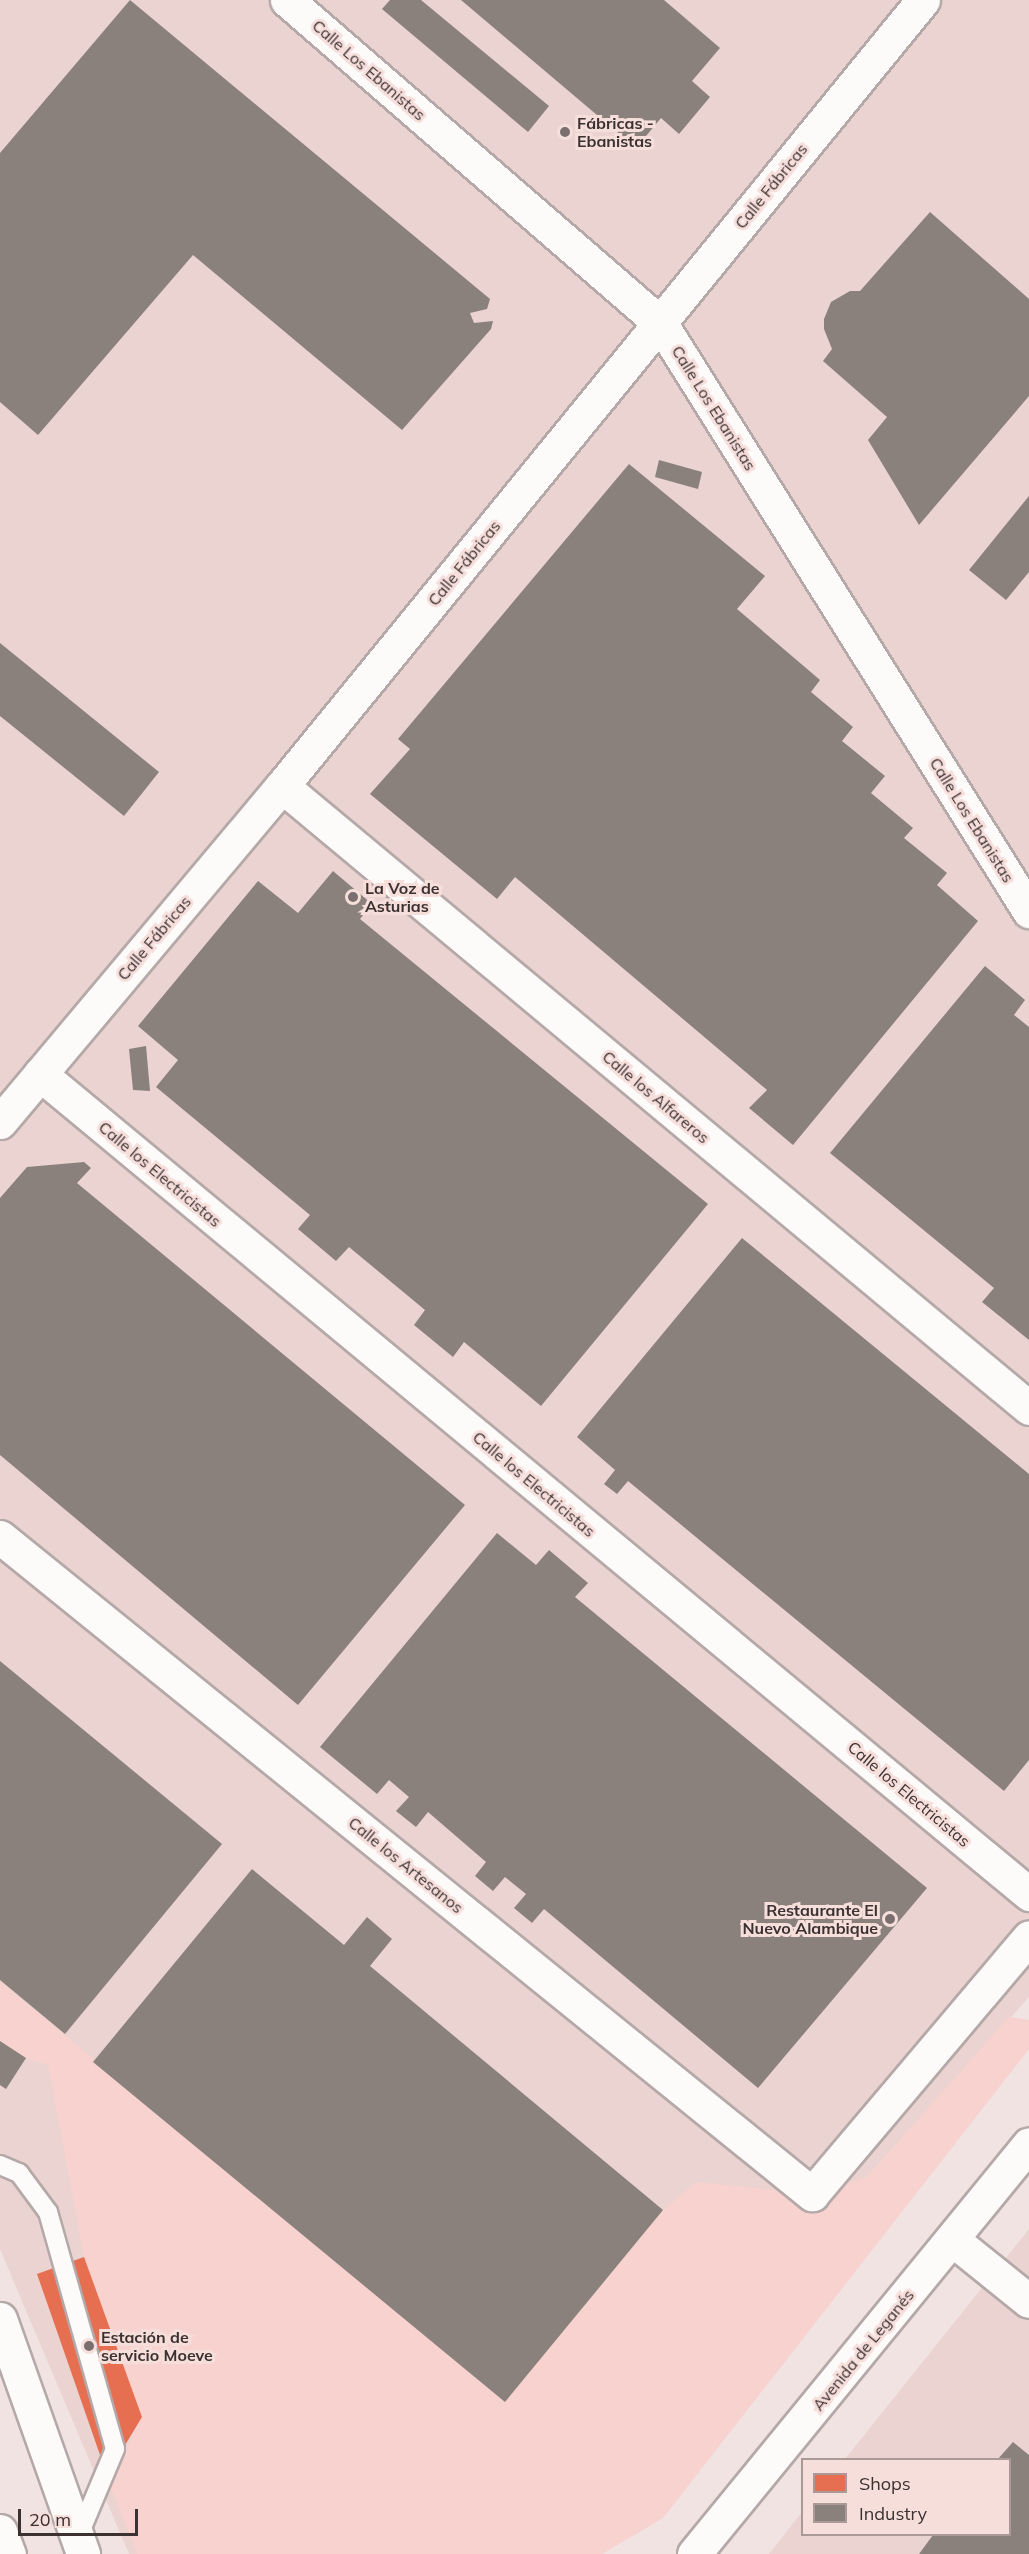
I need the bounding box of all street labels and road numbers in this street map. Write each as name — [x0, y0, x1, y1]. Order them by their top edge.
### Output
street label: Calle Los Ebanistas — [309, 16, 429, 124]
street label: Calle Fábricas — [731, 140, 811, 232]
street label: Calle Los Ebanistas — [668, 342, 760, 474]
street label: Calle Fábricas — [424, 517, 504, 609]
street label: Calle Los Ebanistas — [926, 754, 1018, 886]
street label: Calle Fábricas — [113, 892, 195, 984]
street label: Calle los Alfareros — [599, 1047, 713, 1147]
street label: Calle los Electricistas — [95, 1117, 225, 1231]
street label: Calle los Electricistas — [469, 1427, 599, 1541]
street label: Calle los Electricistas — [844, 1737, 974, 1851]
street label: Calle los Artesanos — [345, 1813, 467, 1917]
street label: Avenida de Leganés — [808, 2286, 918, 2414]

